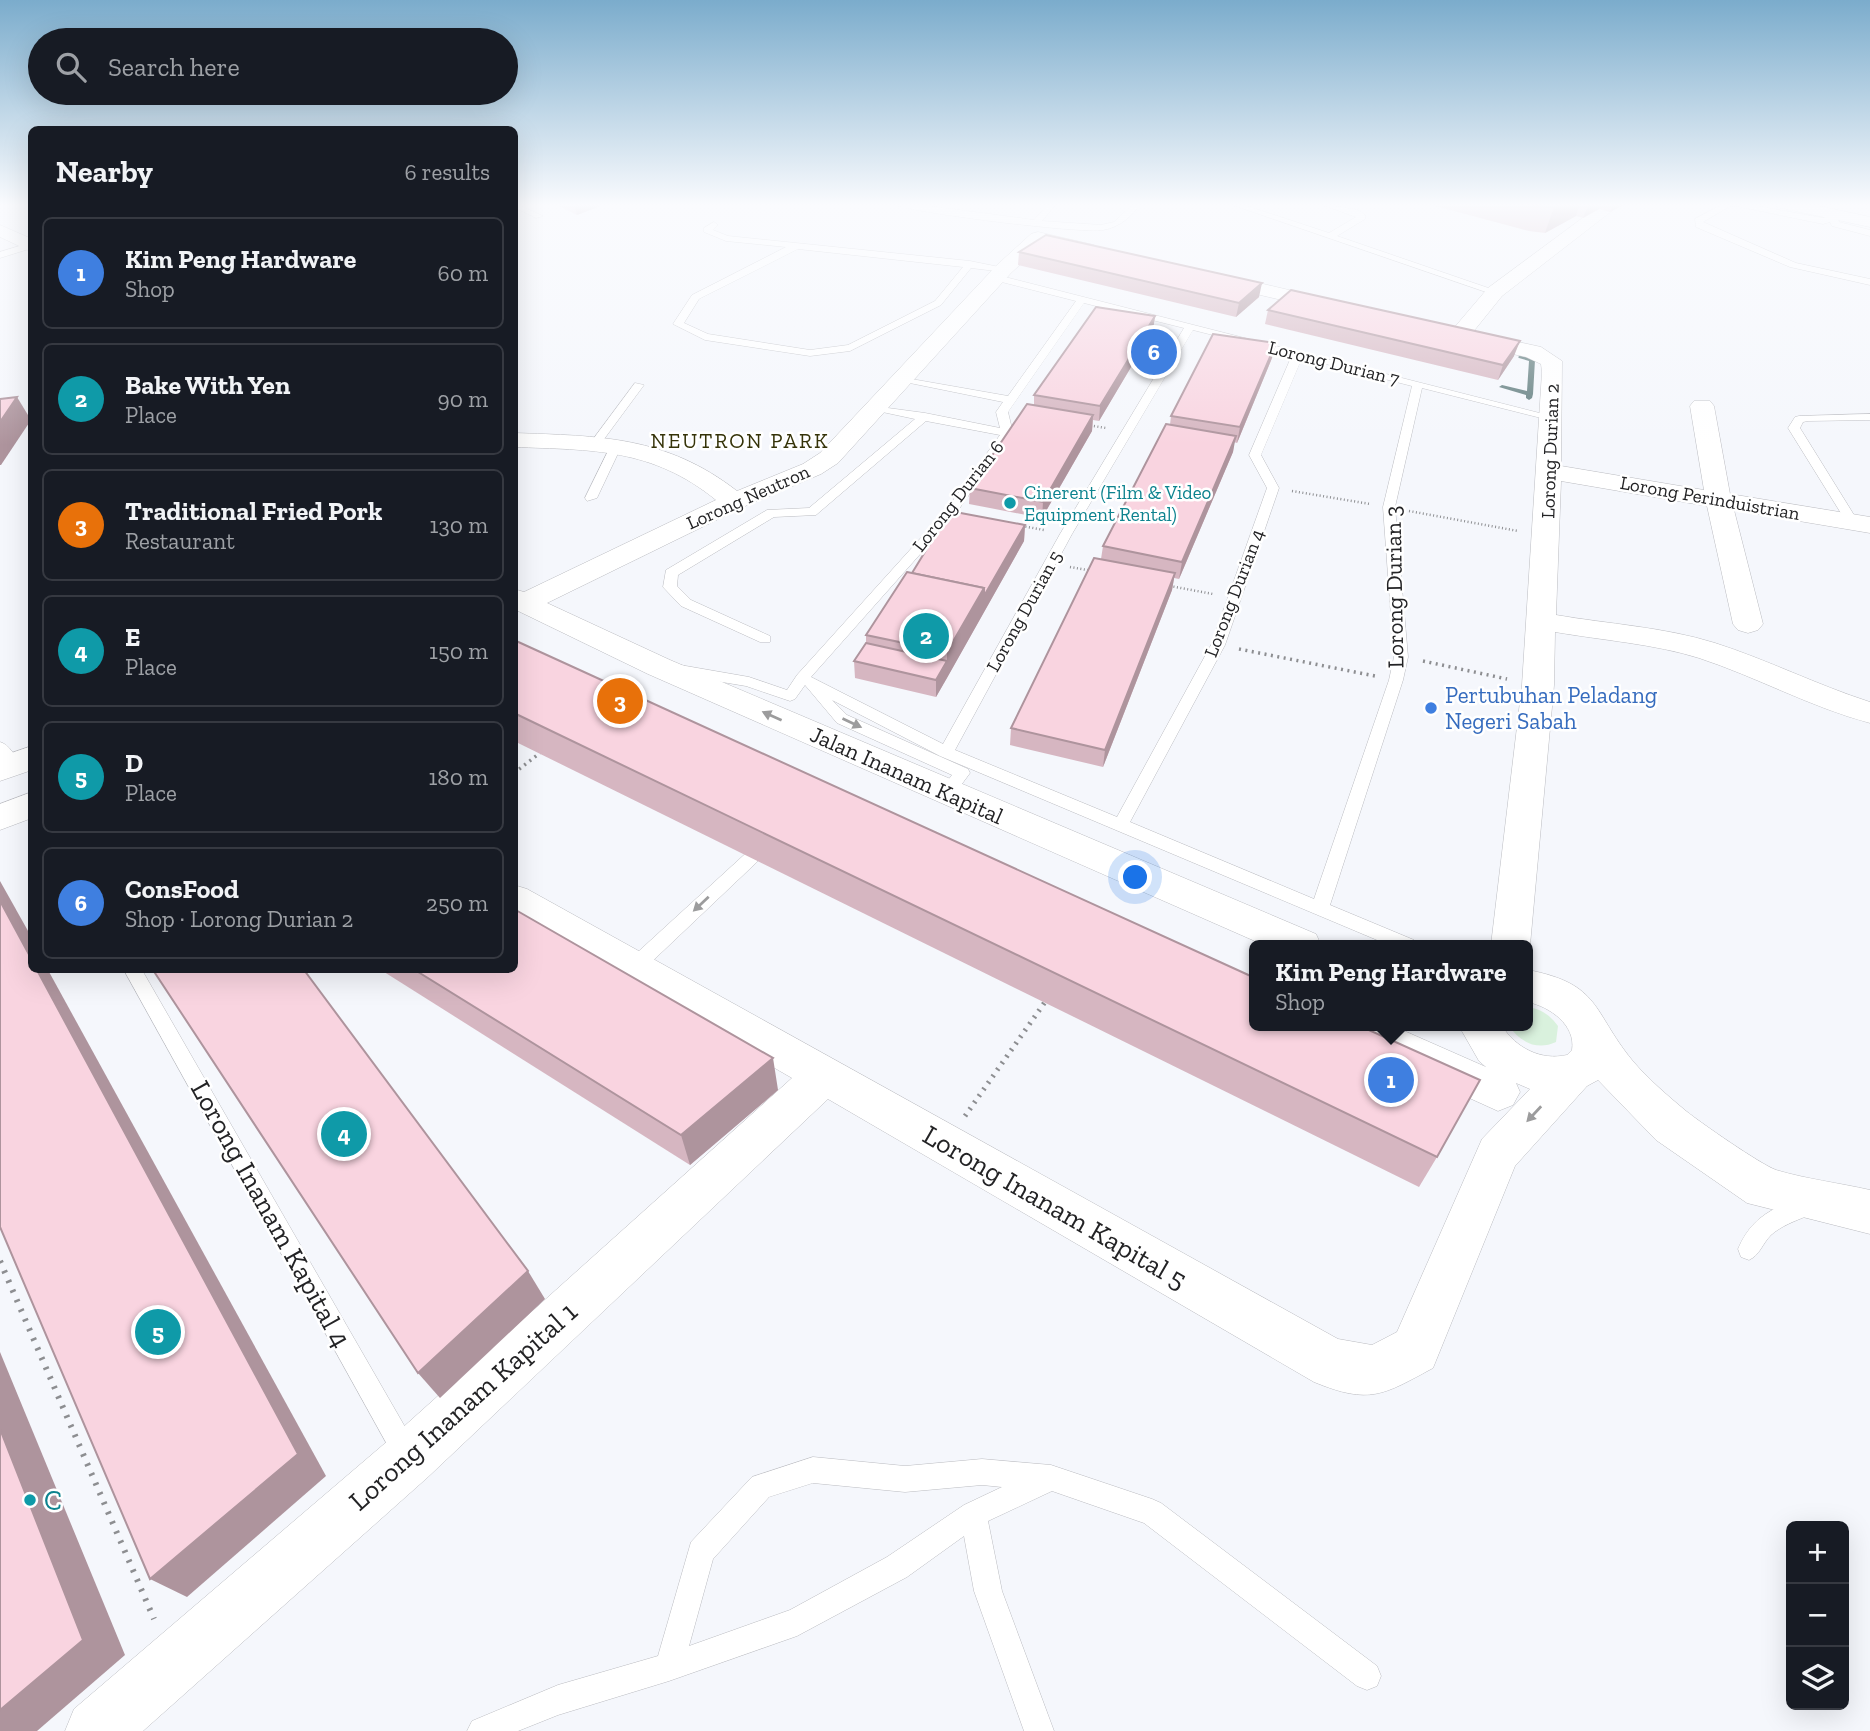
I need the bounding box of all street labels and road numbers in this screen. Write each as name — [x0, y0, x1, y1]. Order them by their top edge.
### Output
street label: Lorong Durian 7 — [1266, 336, 1402, 390]
street label: Lorong Durian 2 — [1536, 383, 1564, 519]
street label: Lorong Durian 6 — [907, 436, 1009, 556]
street label: Lorong Neutron — [683, 460, 813, 534]
street label: Lorong Perinduistrian — [1618, 471, 1802, 525]
street label: Lorong Durian 3 — [1379, 505, 1409, 669]
street label: Lorong Durian 4 — [1199, 526, 1269, 660]
street label: Lorong Durian 5 — [981, 546, 1067, 676]
street label: Jalan Inanam Kapital — [806, 720, 1008, 830]
street label: Lorong Inanam Kapital 4 — [184, 1075, 358, 1353]
street label: Lorong Inanam Kapital 5 — [917, 1118, 1193, 1296]
street label: Lorong Inanam Kapital 1 — [342, 1295, 584, 1517]

